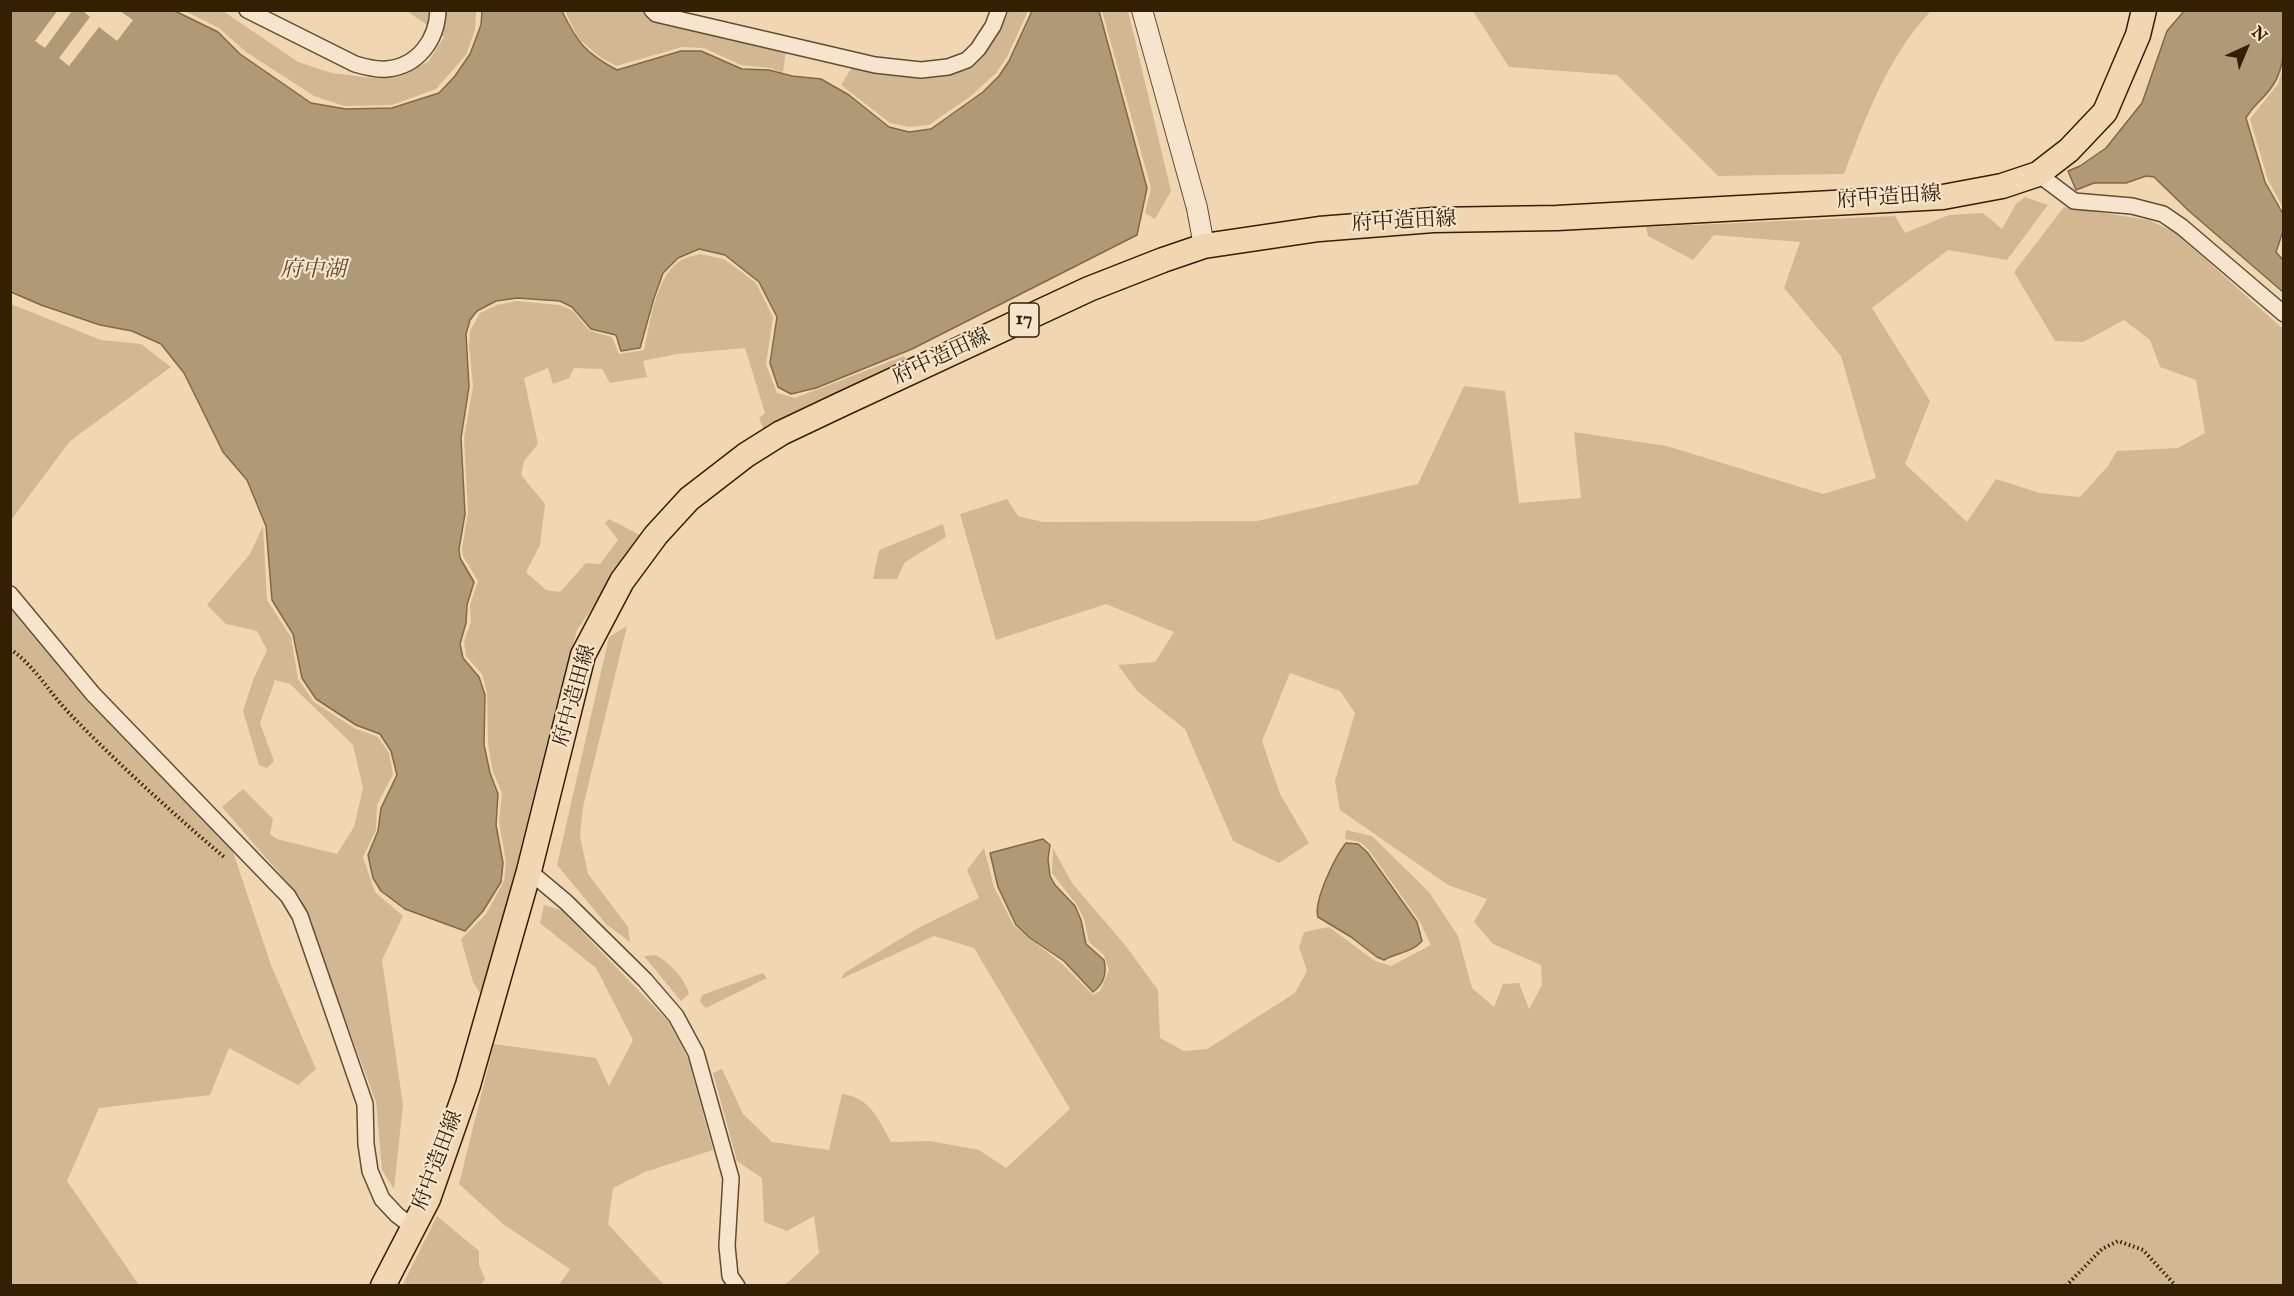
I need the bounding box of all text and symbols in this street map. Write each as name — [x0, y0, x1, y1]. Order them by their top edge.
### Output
north arrow — [2216, 18, 2276, 78]
text: N — [2247, 23, 2270, 47]
street label: 府中造田線 — [1836, 183, 1942, 215]
street label: 府中造田線 — [1351, 208, 1457, 238]
water label: 府中湖 — [280, 258, 346, 284]
road number: 17 — [1009, 303, 1039, 337]
street label: 府中造田線 — [889, 324, 995, 392]
street label: 府中造田線 — [549, 642, 603, 750]
street label: 府中造田線 — [408, 1107, 470, 1215]

